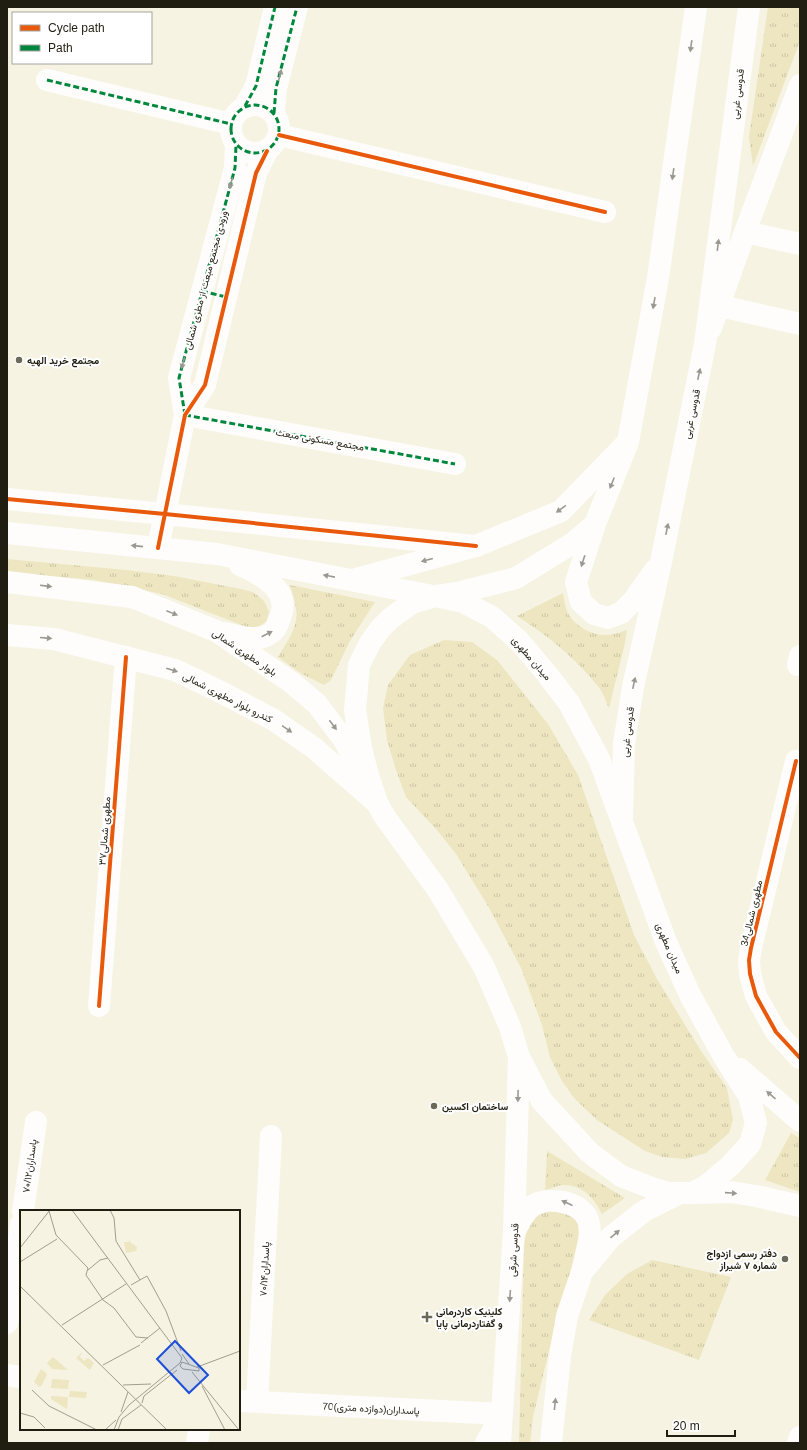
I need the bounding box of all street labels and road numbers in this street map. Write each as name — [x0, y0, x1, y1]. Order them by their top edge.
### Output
street label: قدوسی غربی — [729, 68, 747, 120]
street label: ورودی مجتمع مبعث از مطری شمالی — [182, 209, 230, 351]
street label: قدوسی غربی — [681, 388, 703, 440]
street label: مجتمع مسکونی مبعث — [275, 426, 365, 454]
street label: بلوار مطهری شمالی — [210, 627, 279, 679]
street label: میدان مطهری — [509, 634, 554, 683]
street label: کندرو بلوار مطهری شمالی — [181, 670, 275, 726]
street label: قدوسی غربی — [619, 706, 637, 758]
street label: مطهرى شمالى۳۷ — [97, 796, 113, 866]
street label: 34مطهرى شمالى — [739, 879, 765, 947]
street label: میدان مطهری — [653, 921, 685, 976]
street label: پاسداران۷۰/۱۲ — [20, 1139, 41, 1194]
street label: قدوسی شرقی — [507, 1223, 521, 1277]
street label: پاسداران۷۰/۱۴ — [258, 1241, 273, 1297]
street label: 70پاسداران(دوازده متری) — [322, 1400, 420, 1419]

